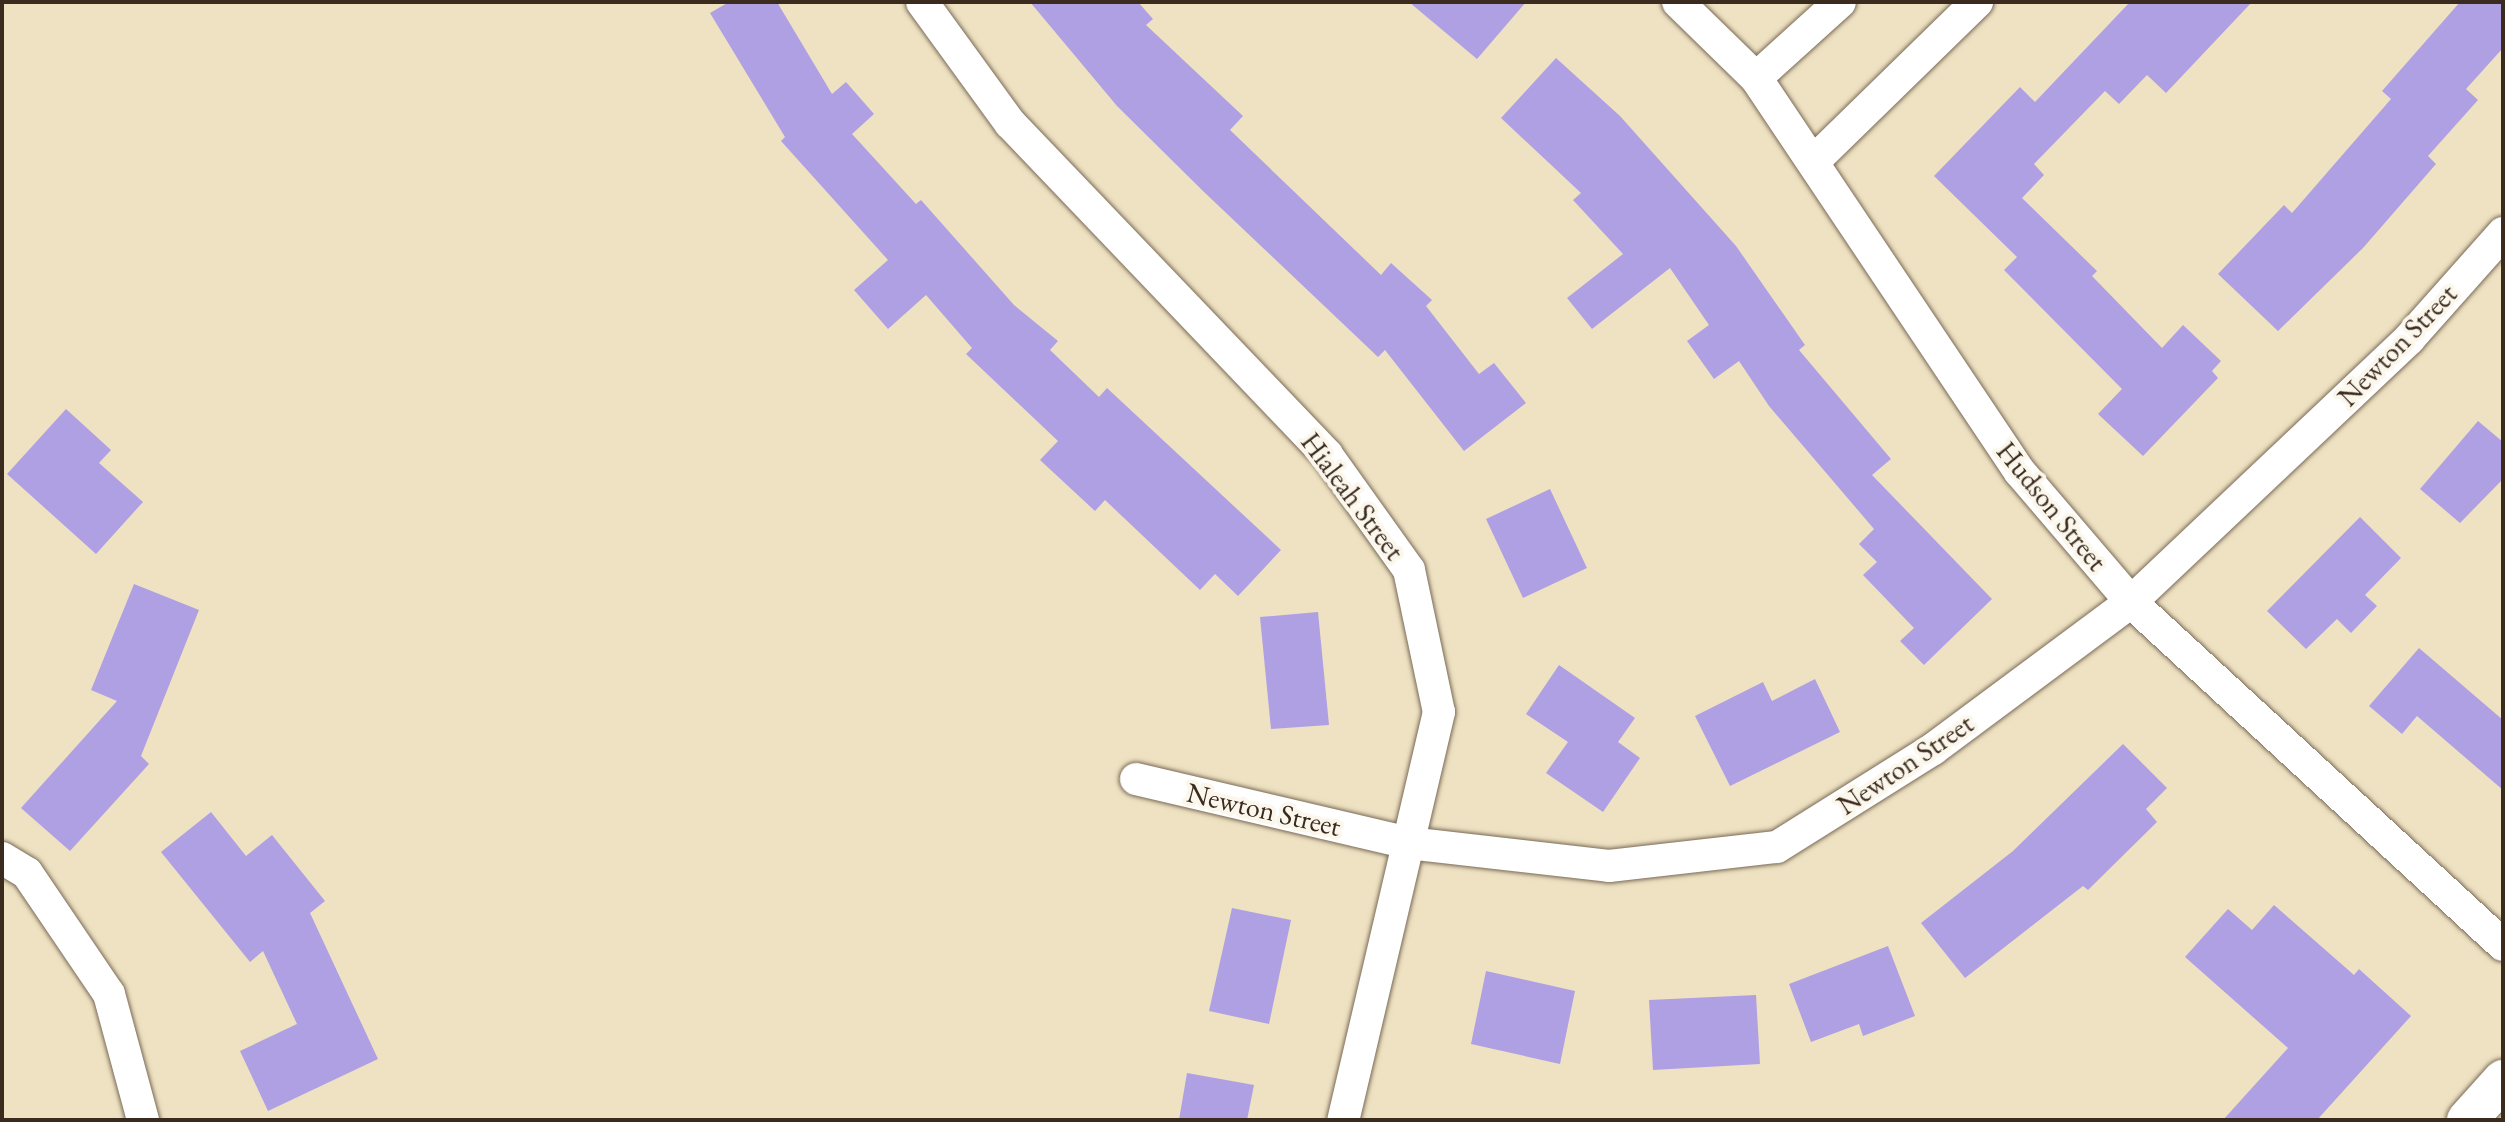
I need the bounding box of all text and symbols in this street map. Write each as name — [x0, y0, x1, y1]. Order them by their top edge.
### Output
street label: Newton Street — [2330, 277, 2464, 413]
street label: Hialeah Street — [1294, 426, 1412, 566]
street label: Hudson Street — [1990, 435, 2114, 577]
street label: Newton Street — [1831, 706, 1979, 822]
street label: Newton Street — [1184, 775, 1344, 843]

